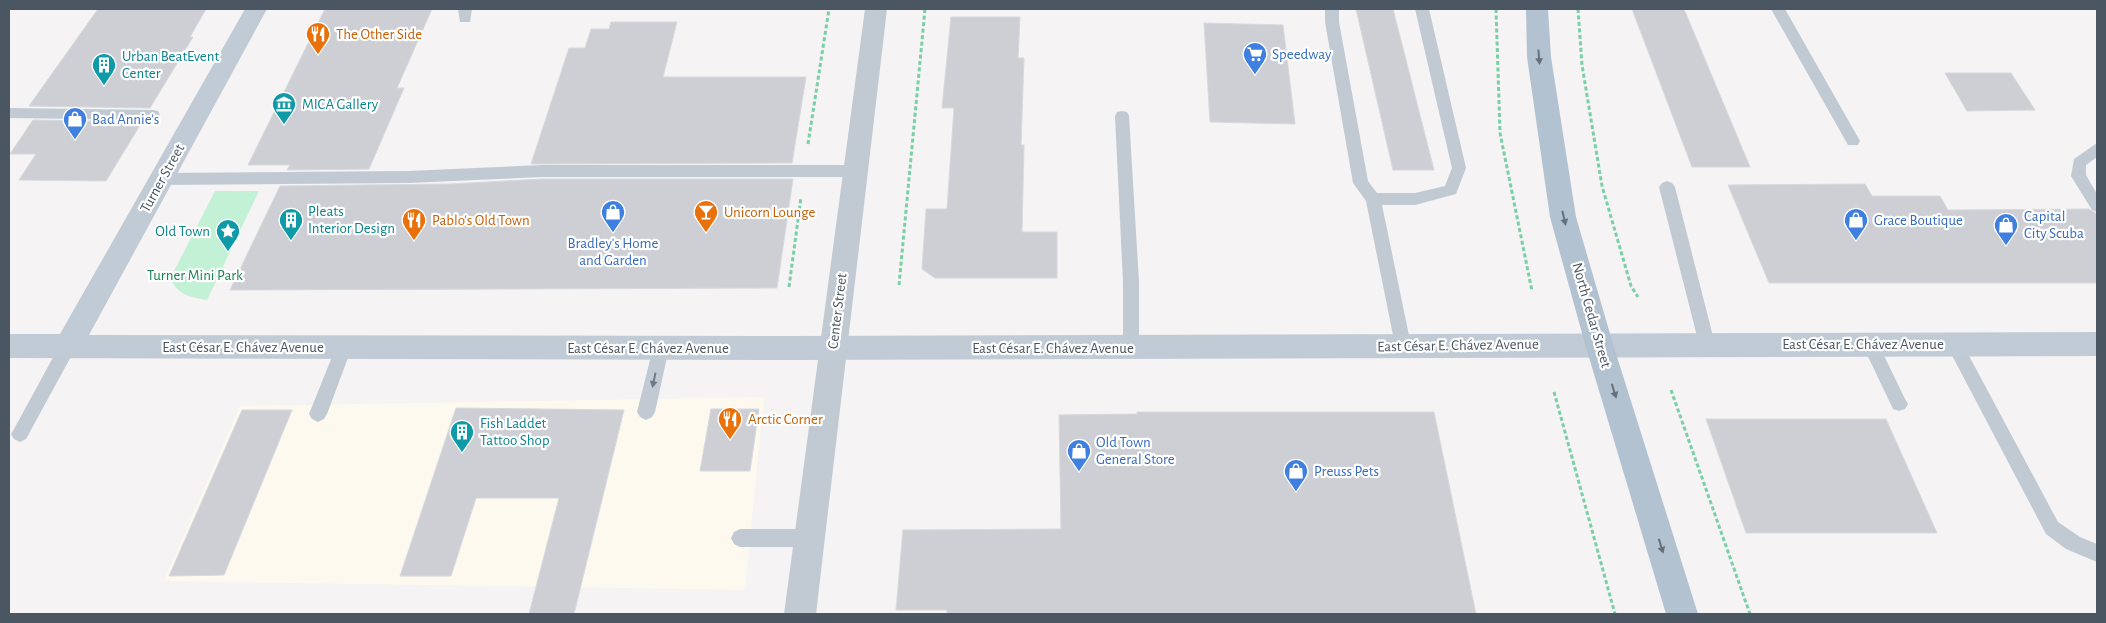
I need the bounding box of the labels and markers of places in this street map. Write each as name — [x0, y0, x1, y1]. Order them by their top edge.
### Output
restaurant icon: The Other Side — [305, 21, 331, 55]
place label: The Other Side — [336, 27, 422, 42]
supermarket icon: Speedway — [1242, 41, 1268, 75]
place label: Speedway — [1272, 47, 1332, 62]
place label: Urban BeatEvent Center — [122, 49, 219, 81]
building icon: Urban BeatEvent Center — [91, 52, 117, 86]
museum icon: MICA Gallery — [271, 91, 297, 125]
place label: MICA Gallery — [302, 97, 379, 112]
shop icon: Bad Annie’s — [62, 106, 88, 140]
place label: Bad Annie’s — [92, 112, 159, 127]
shop icon: Bradley's Home and Garden — [600, 199, 626, 233]
bar icon: Unicorn Lounge — [693, 199, 719, 233]
place label: Pleats Interior Design — [308, 204, 395, 236]
place label: Unicorn Lounge — [724, 205, 815, 220]
building icon: Pleats Interior Design — [278, 207, 304, 241]
restaurant icon: Pablo's Old Town — [401, 207, 427, 241]
shop icon: Grace Boutique — [1843, 207, 1869, 241]
place label: Capital City Scuba — [2024, 209, 2084, 241]
shop icon: Capital City Scuba — [1993, 212, 2019, 246]
place label: Pablo's Old Town — [432, 213, 530, 228]
place label: Grace Boutique — [1874, 213, 1963, 228]
place icon: Old Town — [215, 218, 241, 252]
place label: Old Town — [155, 224, 210, 239]
place label: Bradley's Home and Garden — [568, 236, 659, 268]
restaurant icon: Arctic Corner — [717, 406, 743, 440]
place label: Arctic Corner — [748, 412, 823, 427]
place label: Fish Laddet Tattoo Shop — [480, 416, 550, 448]
building icon: Fish Laddet Tattoo Shop — [449, 419, 475, 453]
place label: Old Town General Store — [1096, 435, 1175, 467]
shop icon: Old Town General Store — [1066, 438, 1092, 472]
shop icon: Preuss Pets — [1283, 458, 1309, 492]
place label: Preuss Pets — [1314, 464, 1379, 479]

